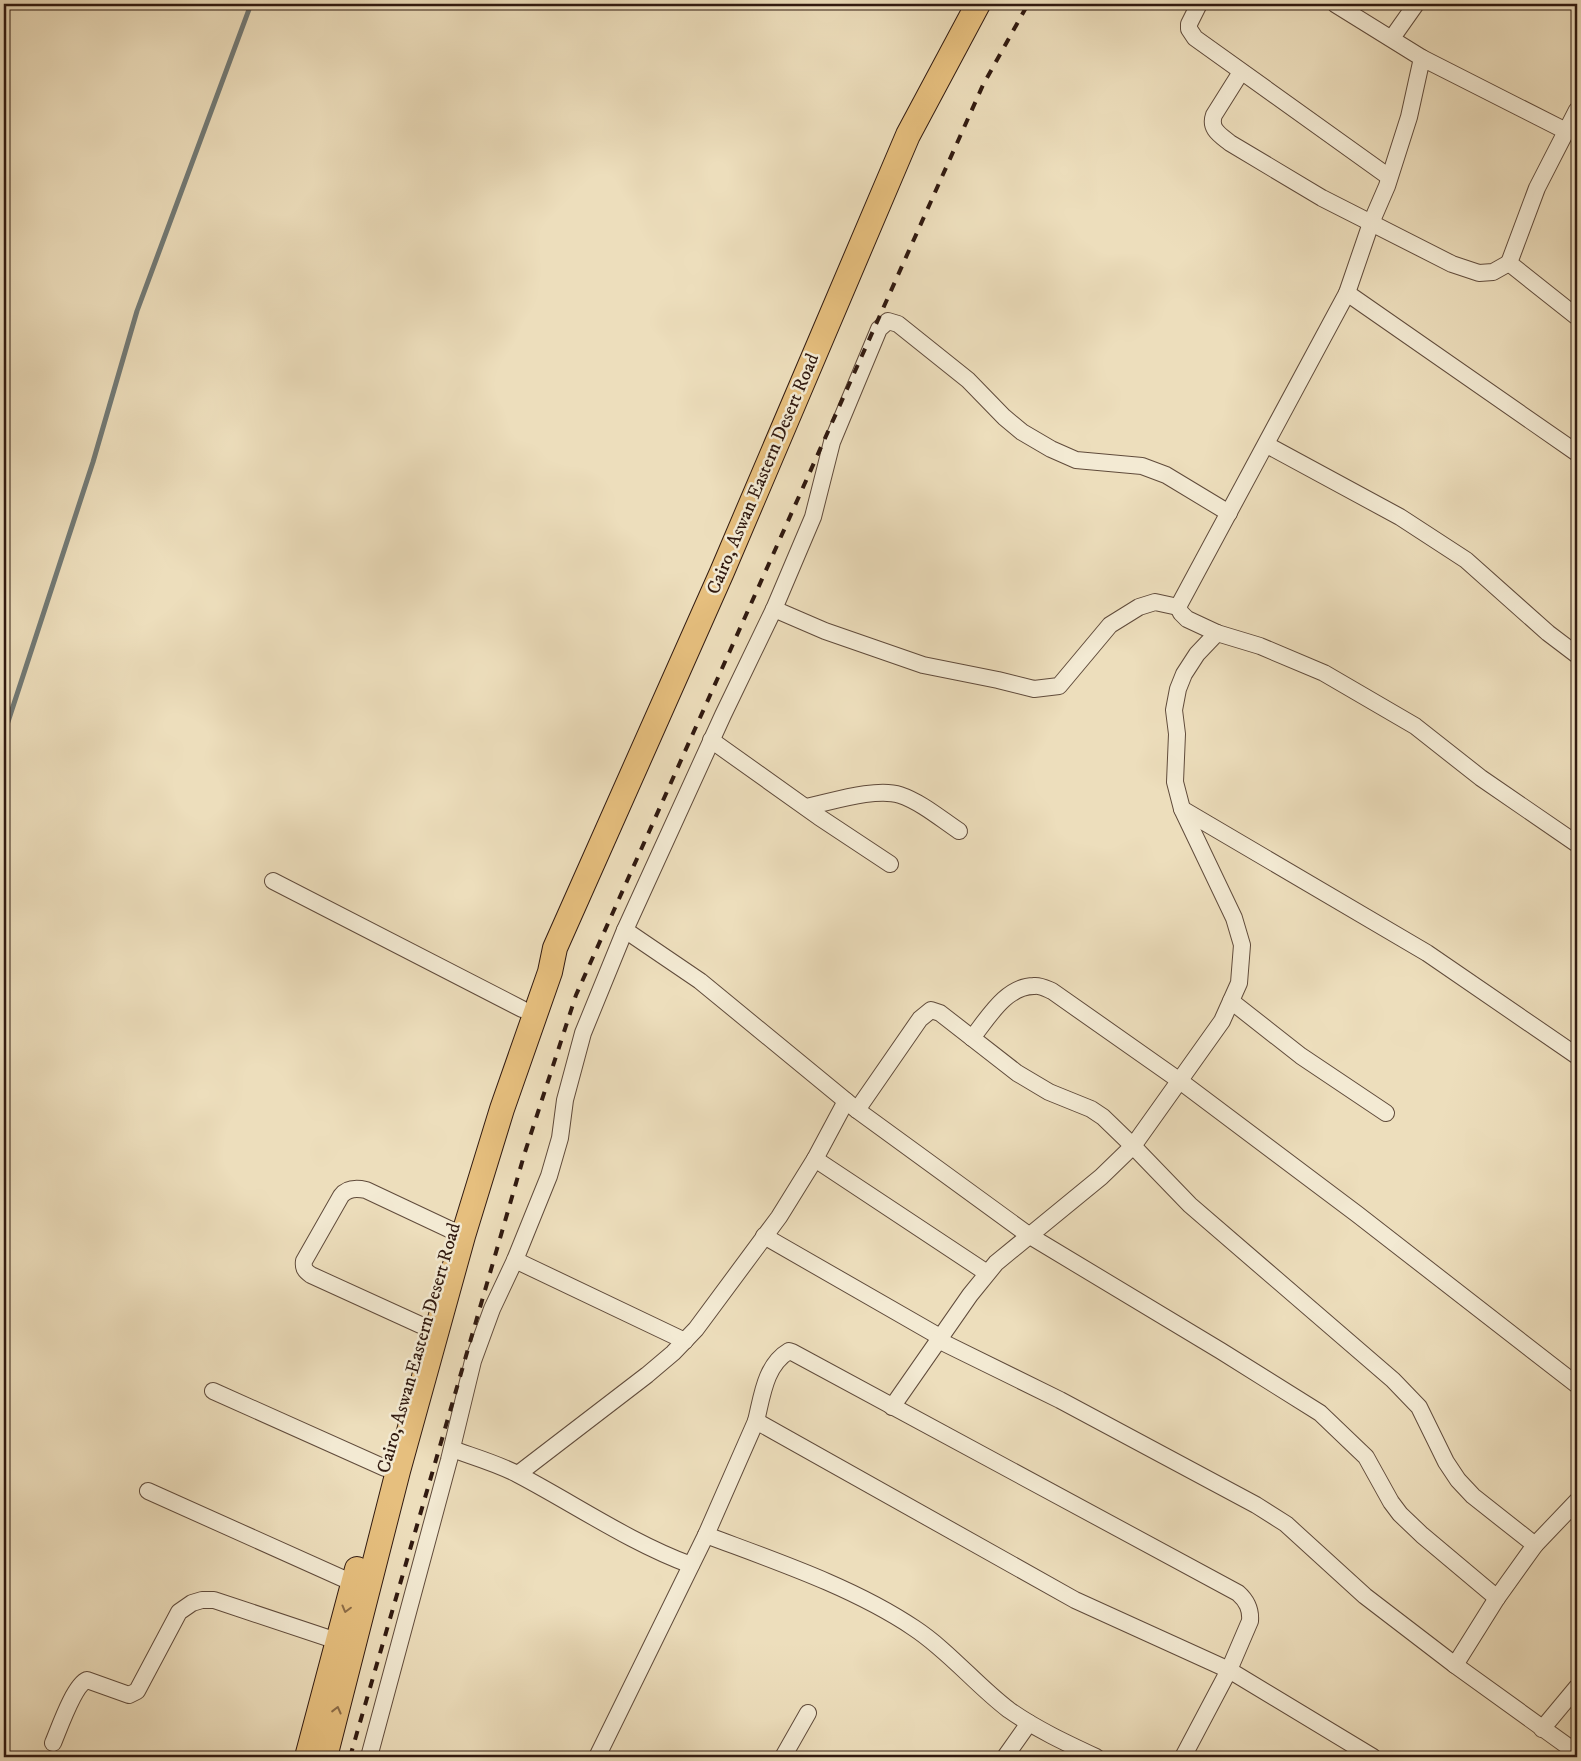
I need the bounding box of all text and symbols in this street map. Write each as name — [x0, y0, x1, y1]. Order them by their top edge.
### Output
street label: Cairo, Aswan Eastern Desert Road — [702, 350, 824, 598]
street label: Cairo, Aswan Eastern Desert Road — [372, 1220, 466, 1476]
one-way arrow — [341, 1605, 351, 1613]
one-way arrow — [331, 1706, 342, 1714]

